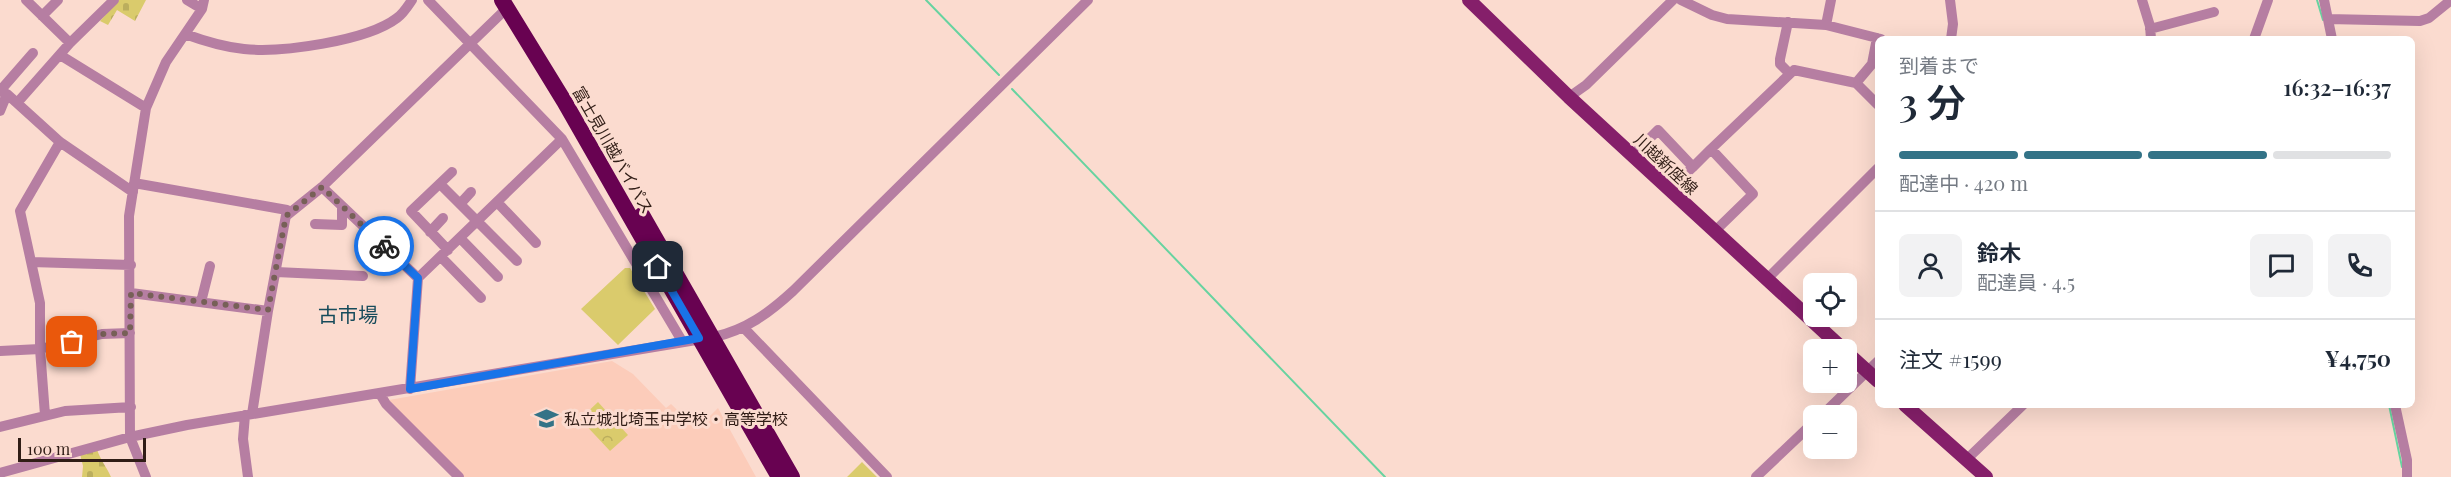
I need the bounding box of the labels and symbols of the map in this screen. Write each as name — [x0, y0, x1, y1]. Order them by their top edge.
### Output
street label: 富士見川越バイパス — [568, 82, 658, 217]
street label: 川越新座線 — [1630, 129, 1703, 199]
courier — [354, 216, 414, 276]
pin — [632, 241, 683, 292]
district label: 古市場 — [318, 300, 378, 327]
pin — [46, 316, 97, 367]
school or university icon: 私立城北埼玉中学校・高等学校 — [533, 406, 559, 432]
place label: 私立城北埼玉中学校・高等学校 — [564, 408, 788, 429]
scale bar — [18, 435, 146, 462]

